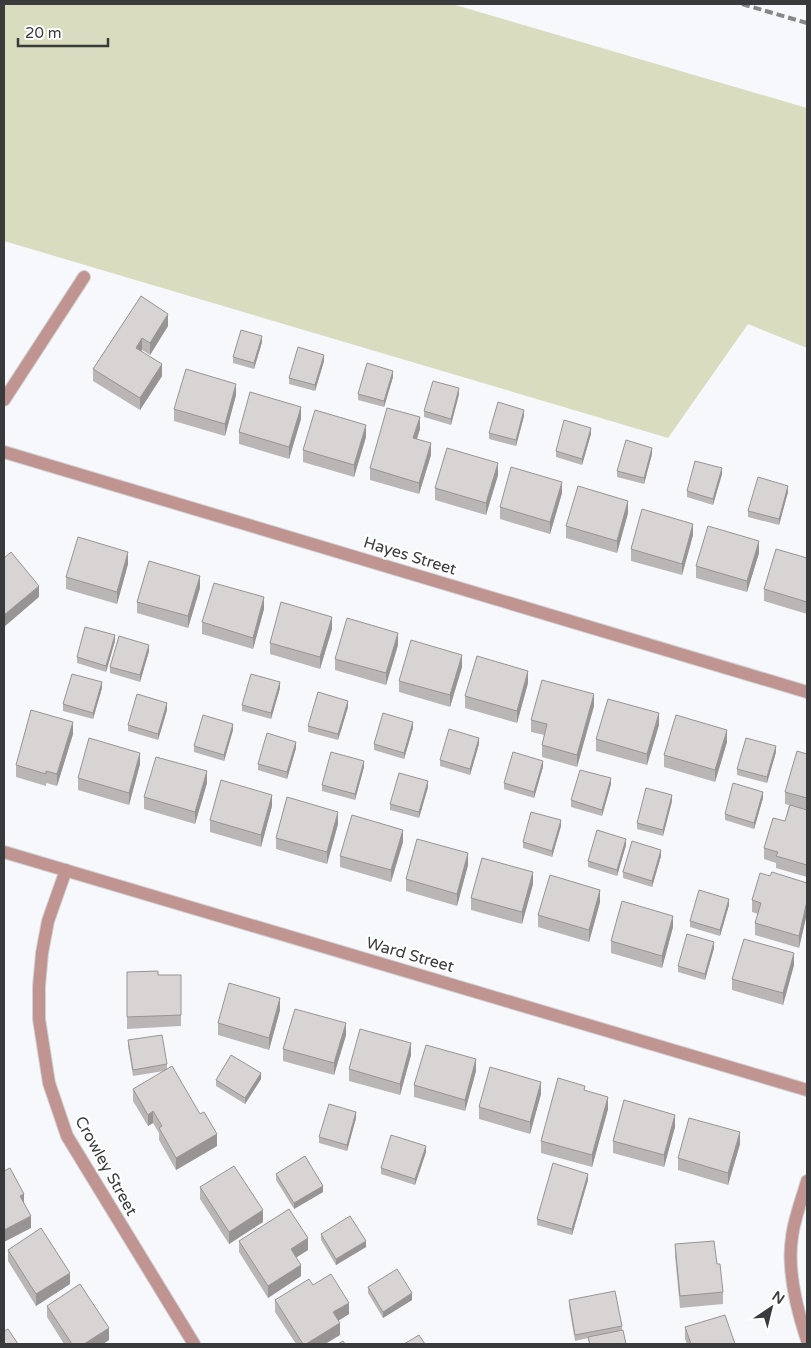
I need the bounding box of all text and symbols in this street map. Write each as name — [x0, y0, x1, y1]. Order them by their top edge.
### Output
scale bar — [18, 15, 108, 47]
text: 20 m — [25, 24, 62, 42]
street label: Hayes Street — [361, 532, 459, 580]
street label: Ward Street — [364, 933, 456, 977]
street label: Crowley Street — [70, 1113, 142, 1219]
north arrow — [746, 1283, 796, 1333]
text: N — [769, 1288, 788, 1308]

